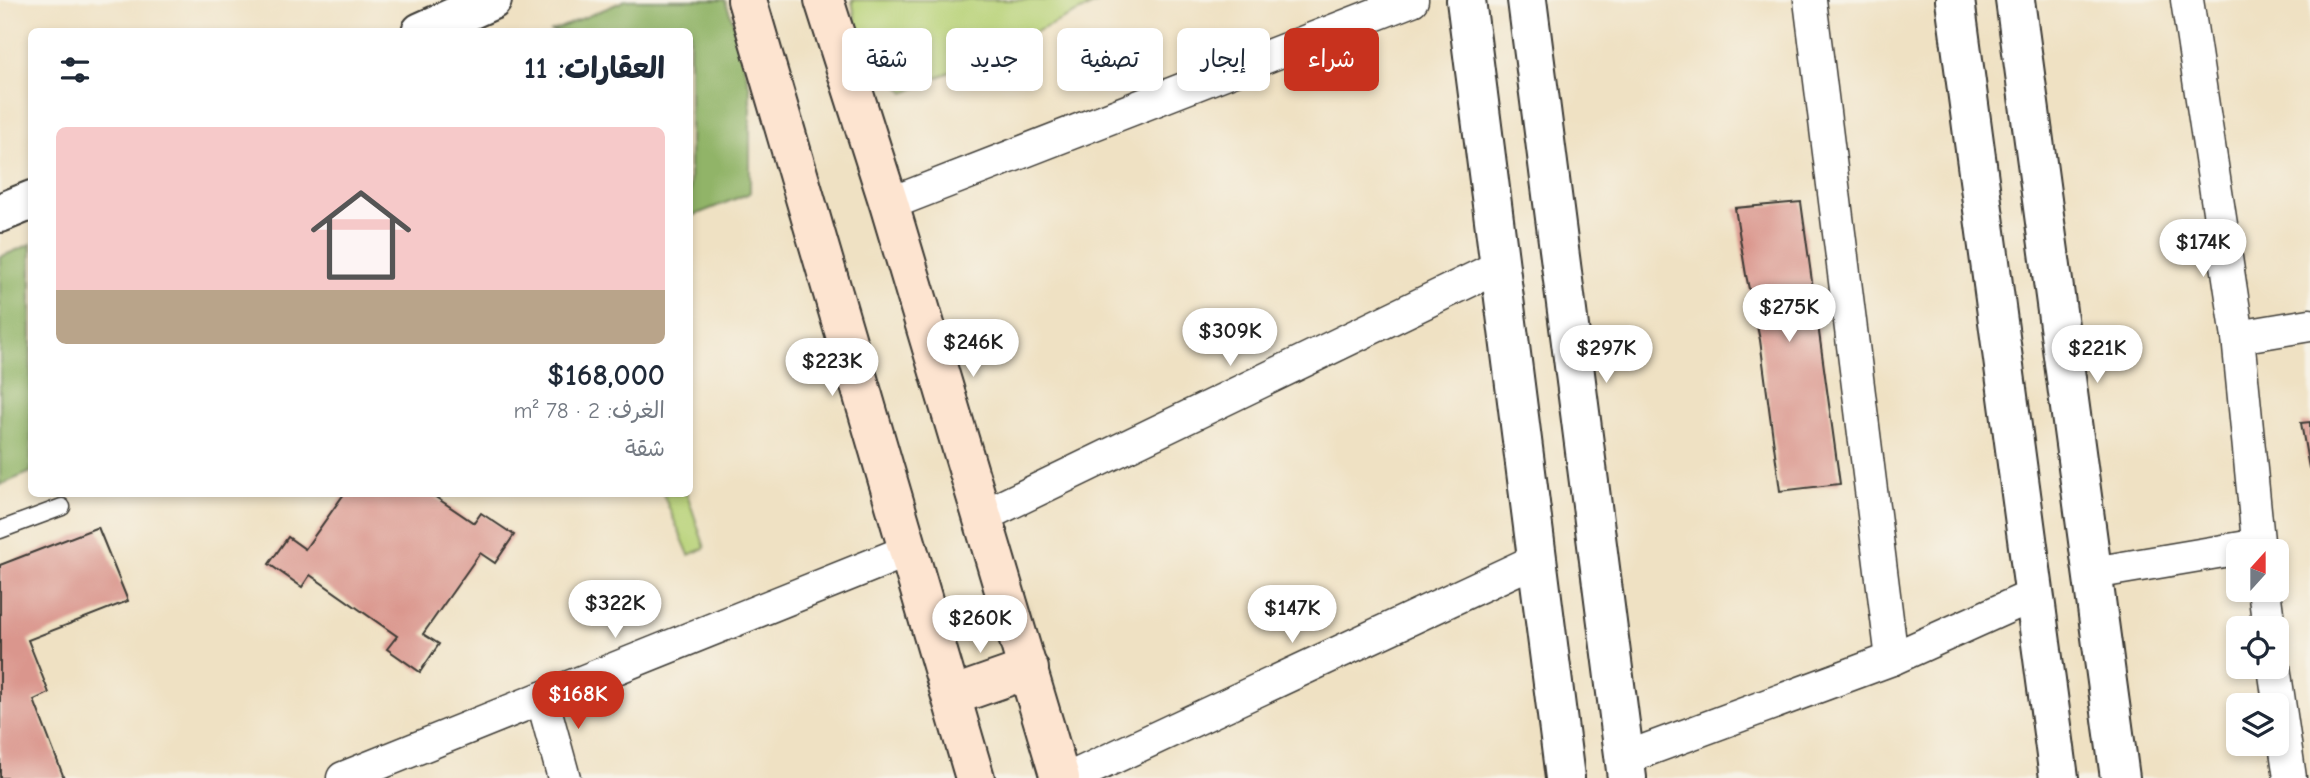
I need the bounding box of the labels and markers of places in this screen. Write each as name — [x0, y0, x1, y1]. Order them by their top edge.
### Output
pin: $174K — [2154, 219, 2252, 279]
pin: $275K — [1740, 284, 1838, 344]
pin: $309K — [1181, 308, 1279, 368]
pin: $246K — [924, 320, 1022, 379]
pin: $297K — [1557, 326, 1655, 385]
pin: $221K — [2048, 326, 2146, 385]
pin: $223K — [783, 338, 881, 398]
pin: $322K — [566, 580, 664, 640]
pin: $147K — [1243, 586, 1341, 645]
pin: $260K — [931, 596, 1029, 655]
pin: $168K — [529, 672, 627, 731]

